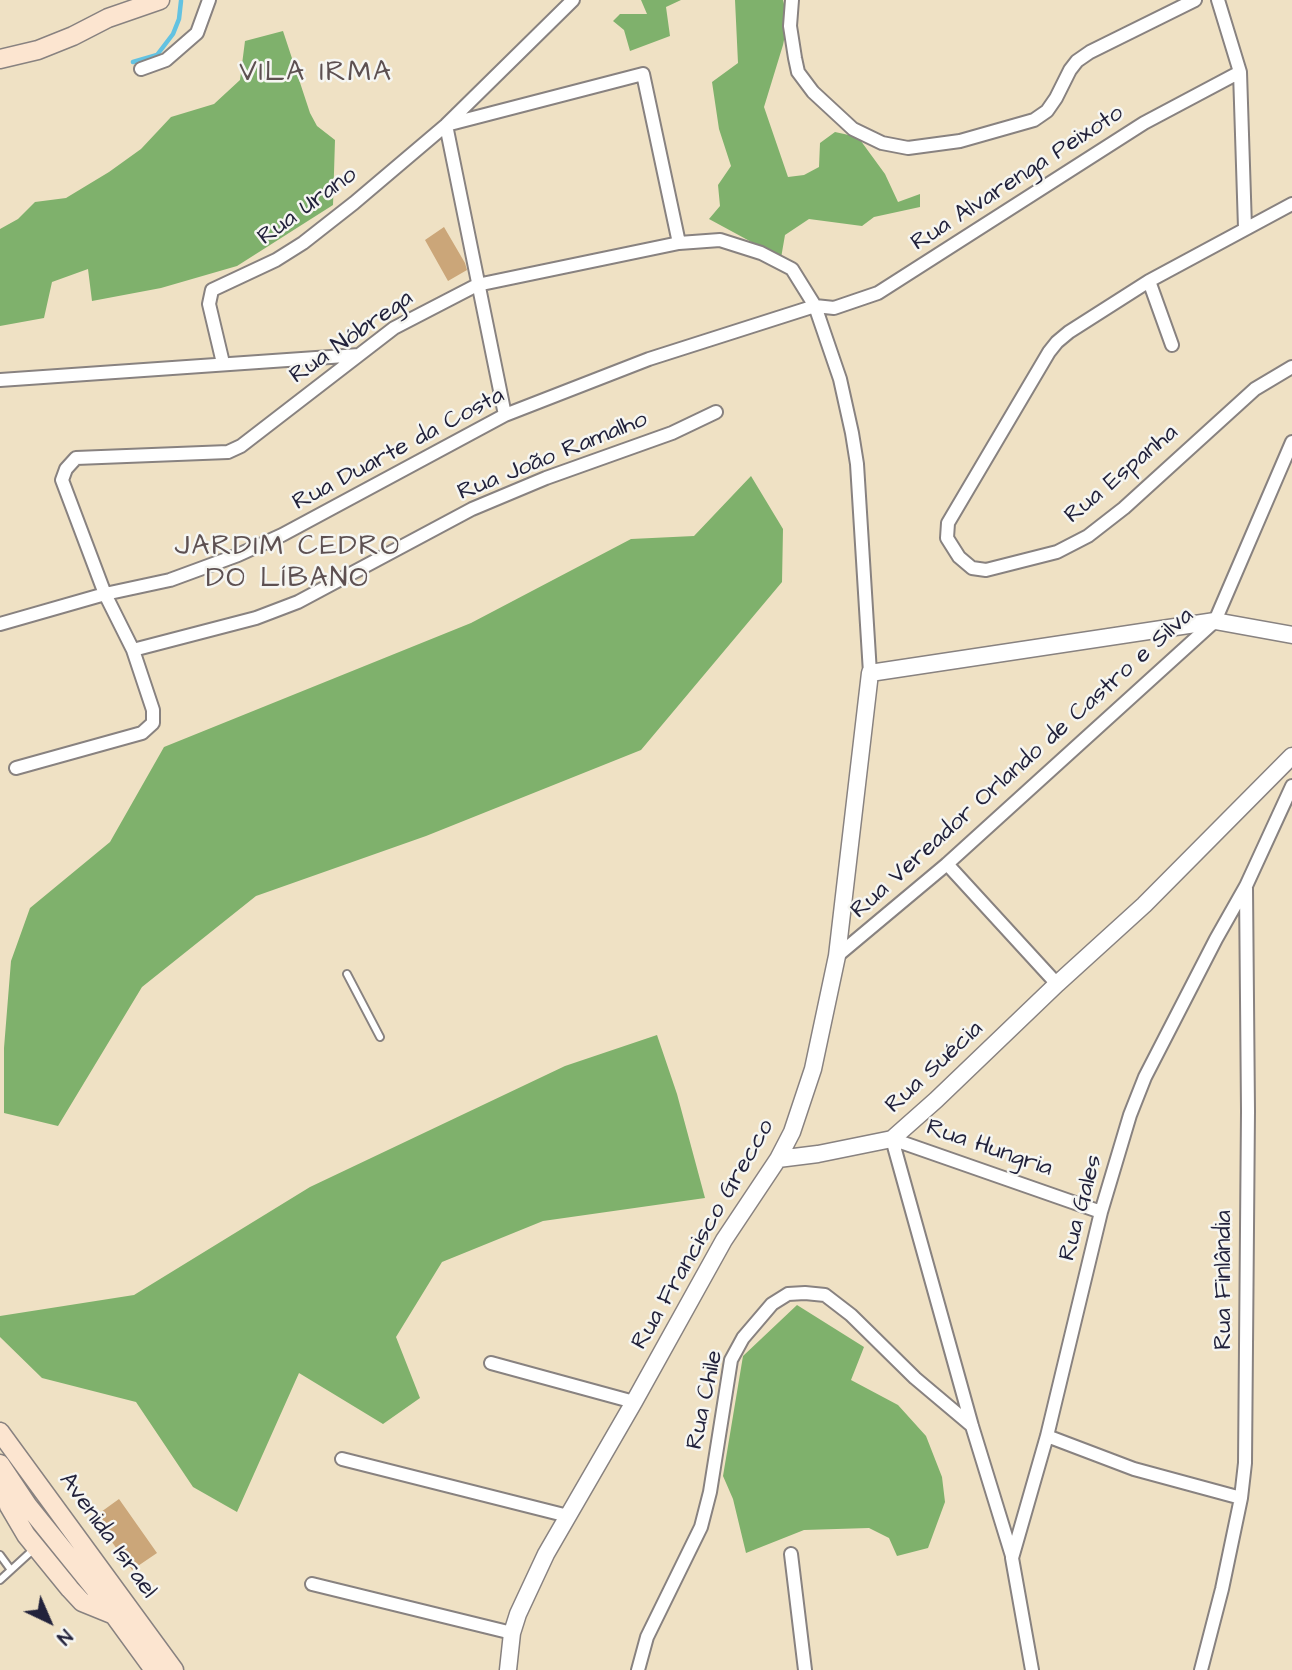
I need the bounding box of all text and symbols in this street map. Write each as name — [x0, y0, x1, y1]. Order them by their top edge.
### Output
district label: VILA IRMA — [240, 57, 392, 91]
street label: Rua Alvarenga Peixoto — [906, 100, 1130, 258]
street label: Rua Urano — [253, 161, 363, 253]
street label: Rua Nóbrega — [285, 285, 419, 391]
street label: Rua Duarte da Costa — [288, 382, 510, 518]
street label: Rua João Ramalho — [454, 406, 652, 508]
street label: Rua Espanha — [1059, 419, 1185, 531]
district label: JARDIM CEDRO DO LÍBANO — [176, 531, 400, 597]
street label: Rua Vereador Orlando de Castro e Silva — [846, 602, 1200, 926]
street label: Rua Suécia — [880, 1016, 990, 1120]
street label: Rua Hungria — [922, 1114, 1056, 1184]
street label: Rua Francisco Grecco — [626, 1115, 782, 1355]
street label: Rua Gales — [1054, 1152, 1110, 1264]
street label: Rua Finlândia — [1211, 1210, 1239, 1350]
street label: Rua Chile — [681, 1348, 731, 1452]
street label: Avenida Israel — [52, 1467, 162, 1605]
north arrow — [14, 1586, 84, 1656]
text: N — [50, 1623, 78, 1650]

